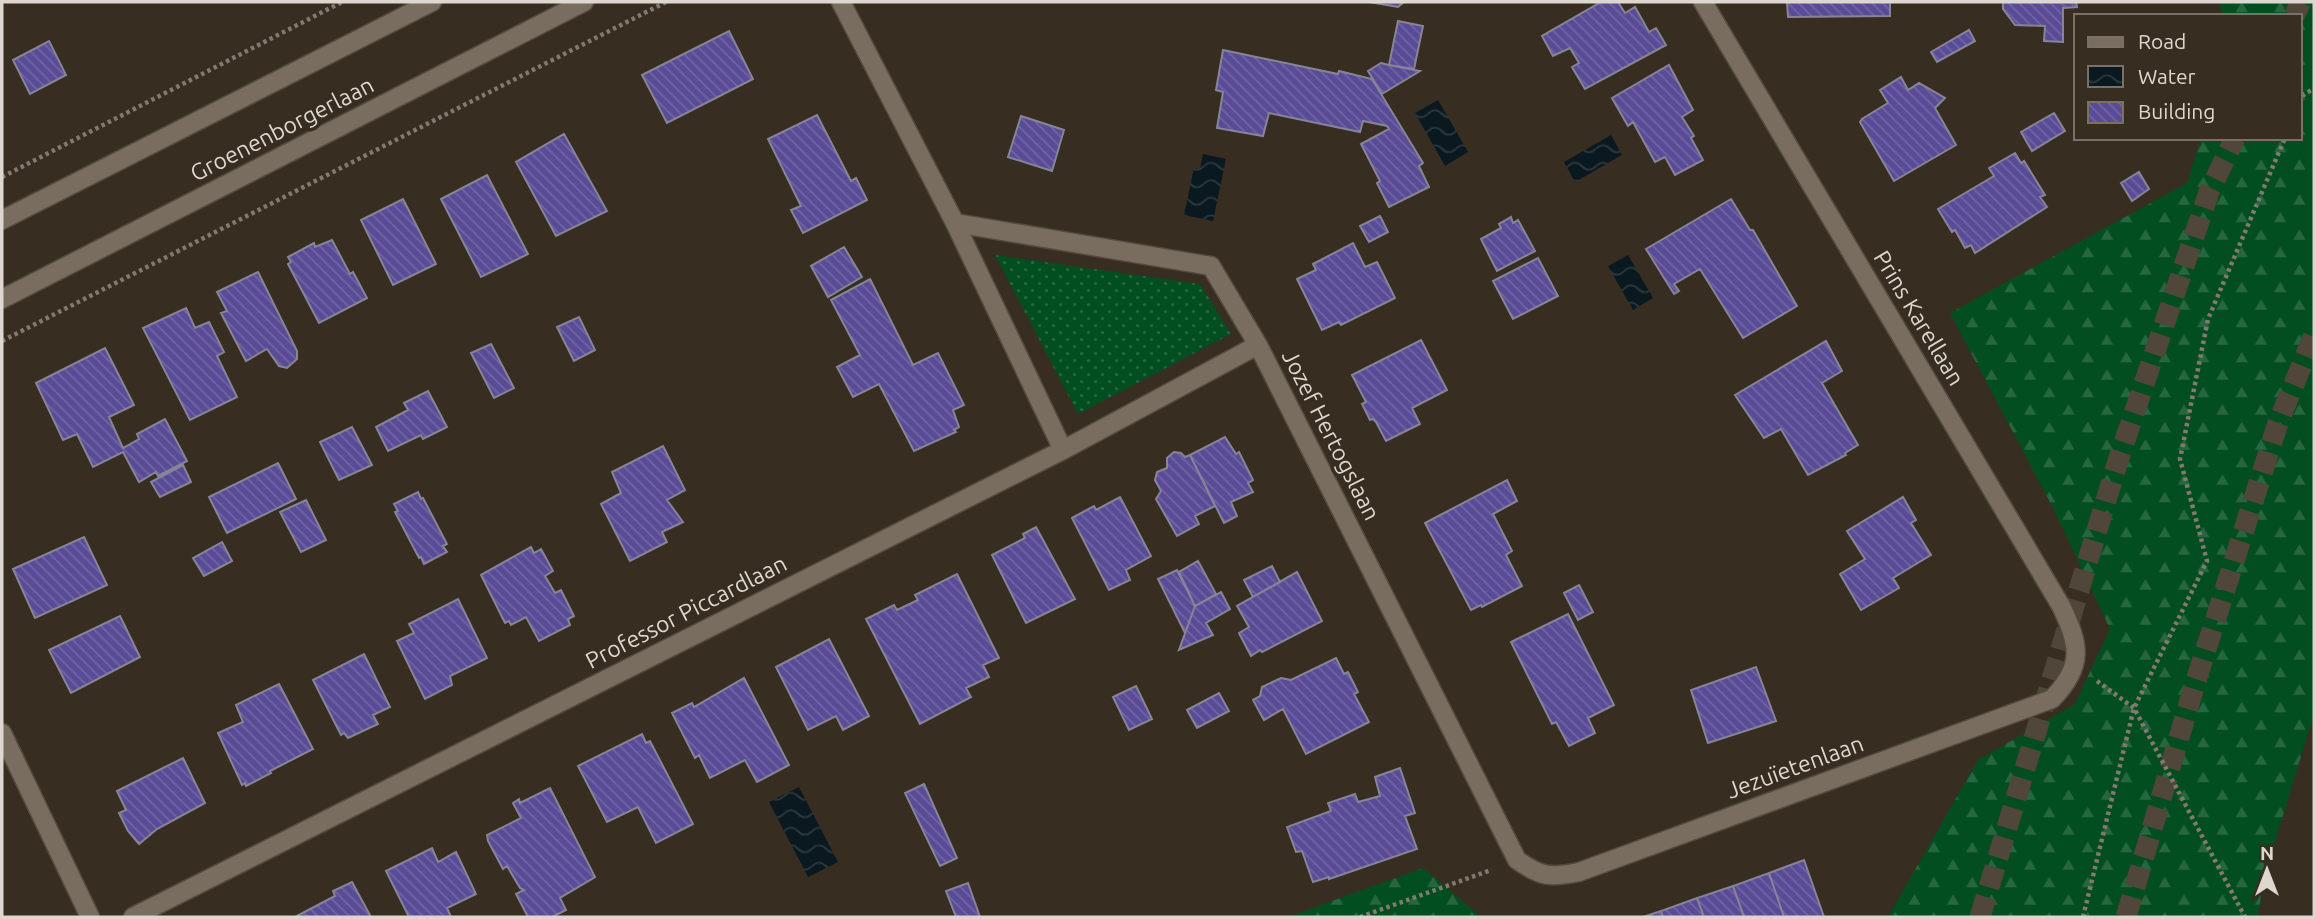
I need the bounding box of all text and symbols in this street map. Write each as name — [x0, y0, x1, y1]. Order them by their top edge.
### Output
legend — [2074, 14, 2302, 140]
text: Road — [2138, 29, 2186, 53]
text: Water — [2138, 64, 2196, 88]
street label: Groenenborgerlaan — [186, 72, 378, 186]
text: Building — [2138, 99, 2215, 123]
street label: Prins Karellaan — [1869, 246, 1969, 390]
street label: Jozef Hertogslaan — [1278, 346, 1385, 524]
street label: Professor Piccardlaan — [581, 550, 790, 673]
street label: Jezuïetenlaan — [1723, 730, 1867, 803]
north arrow — [2232, 835, 2302, 905]
text: N — [2260, 842, 2274, 864]

